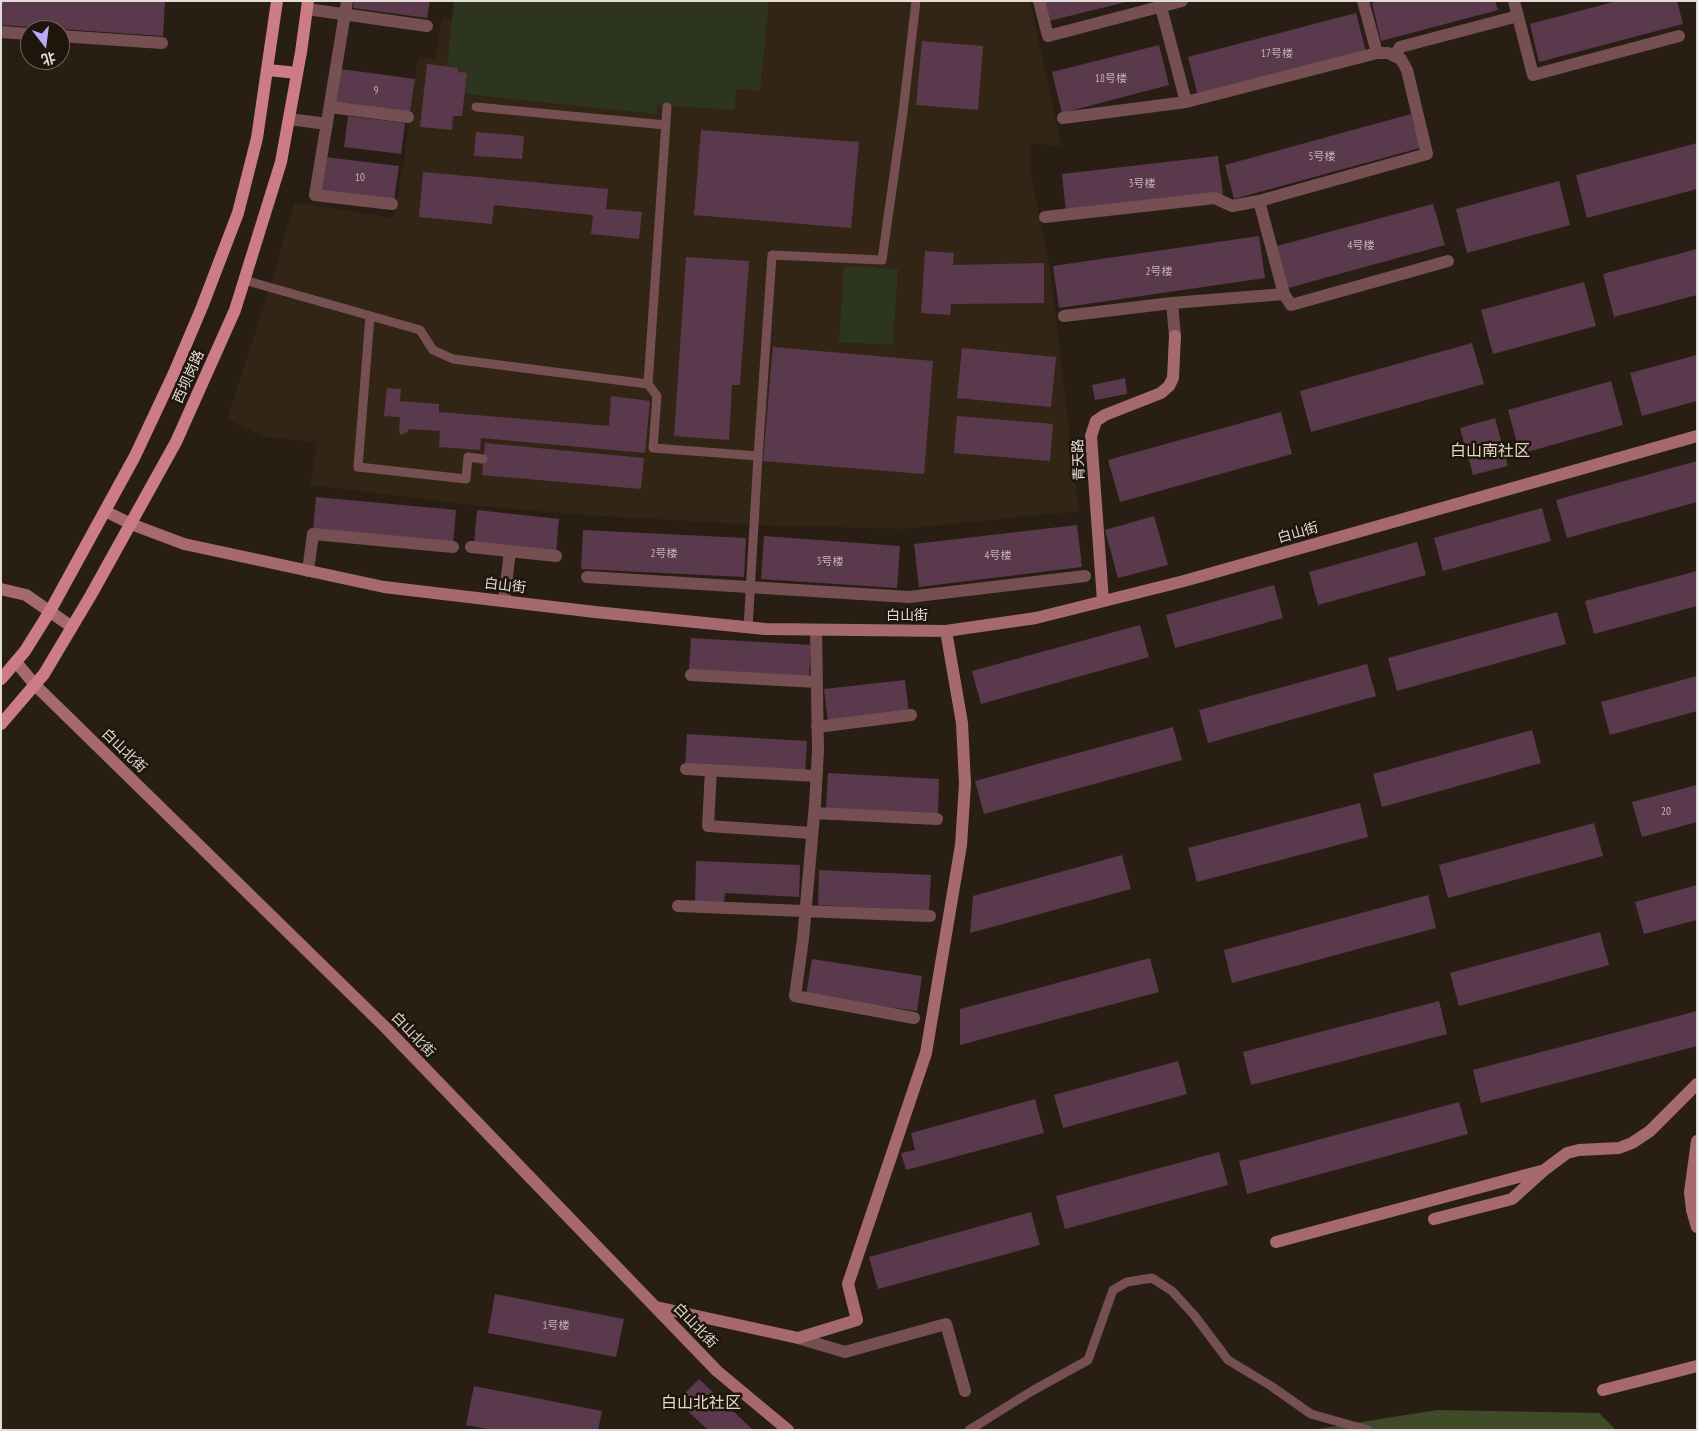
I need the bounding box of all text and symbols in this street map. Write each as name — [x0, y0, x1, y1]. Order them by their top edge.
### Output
north arrow — [20, 20, 70, 70]
house number: 17号楼 — [1261, 47, 1293, 61]
text: 北 — [40, 48, 58, 69]
house number: 18号楼 — [1095, 72, 1127, 86]
house number: 9 — [374, 84, 378, 98]
house number: 5号楼 — [1309, 150, 1335, 164]
house number: 10 — [355, 171, 365, 185]
house number: 3号楼 — [1129, 177, 1155, 191]
house number: 4号楼 — [1348, 239, 1374, 253]
house number: 2号楼 — [1146, 265, 1172, 279]
street label: 西坝岗路 — [170, 348, 208, 406]
street label: 青天路 — [1070, 439, 1088, 481]
district label: 白山南社区 — [1450, 441, 1530, 461]
street label: 白山街 — [1275, 519, 1321, 547]
house number: 2号楼 — [651, 547, 677, 561]
house number: 4号楼 — [985, 549, 1011, 563]
house number: 3号楼 — [817, 555, 843, 569]
street label: 白山街 — [483, 575, 527, 597]
street label: 白山街 — [886, 608, 928, 624]
street label: 白山北街 — [98, 726, 150, 776]
house number: 20 — [1661, 805, 1671, 819]
street label: 白山北街 — [388, 1009, 438, 1061]
street label: 白山北街 — [670, 1300, 720, 1352]
house number: 1号楼 — [543, 1319, 569, 1333]
district label: 白山北社区 — [661, 1393, 741, 1413]

